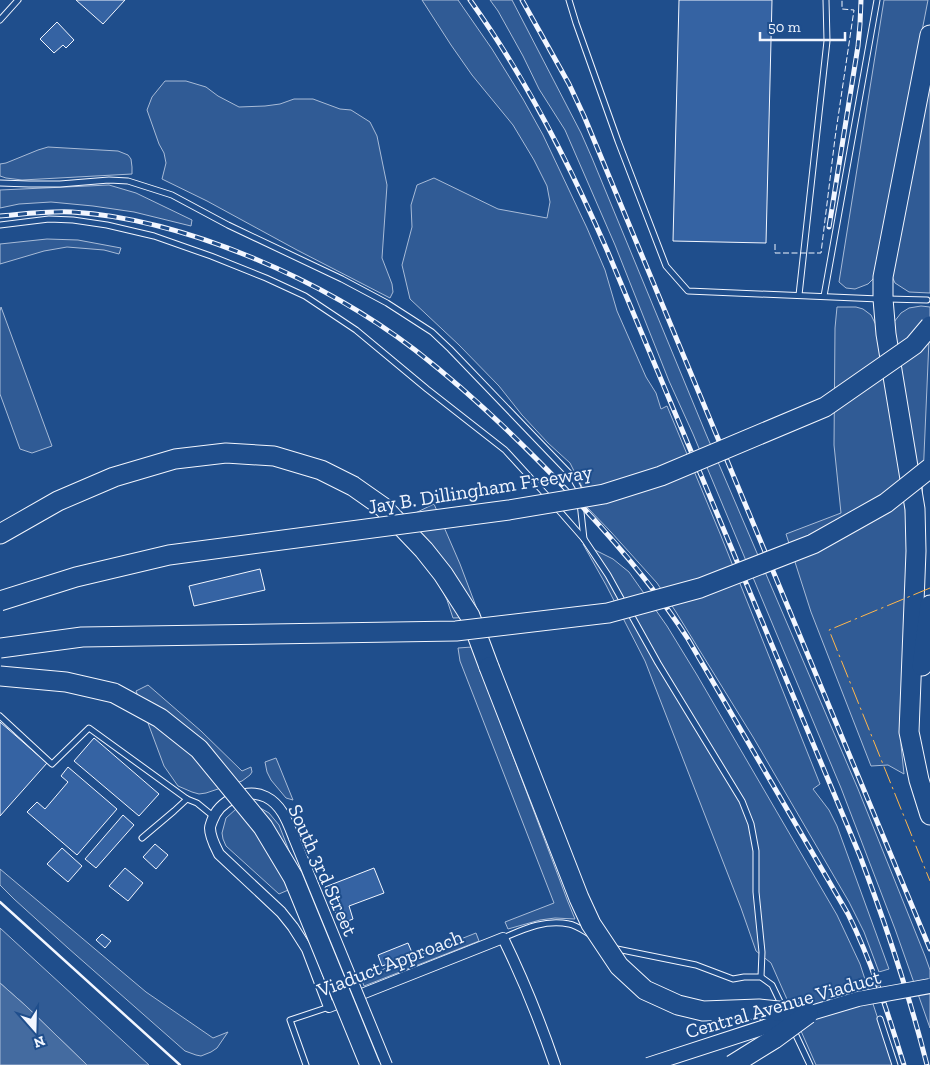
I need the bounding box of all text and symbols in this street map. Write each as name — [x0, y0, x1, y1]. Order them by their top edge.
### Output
scale bar — [760, 10, 845, 42]
text: 50 m — [768, 18, 801, 36]
street label: Jay B. Dillingham Freeway — [366, 459, 595, 519]
street label: South 3rd Street — [283, 800, 363, 940]
street label: Viaduct Approach — [313, 924, 467, 1002]
street label: Central Avenue Viaduct — [682, 964, 884, 1043]
north arrow — [10, 1005, 60, 1055]
text: N — [31, 1032, 47, 1052]

